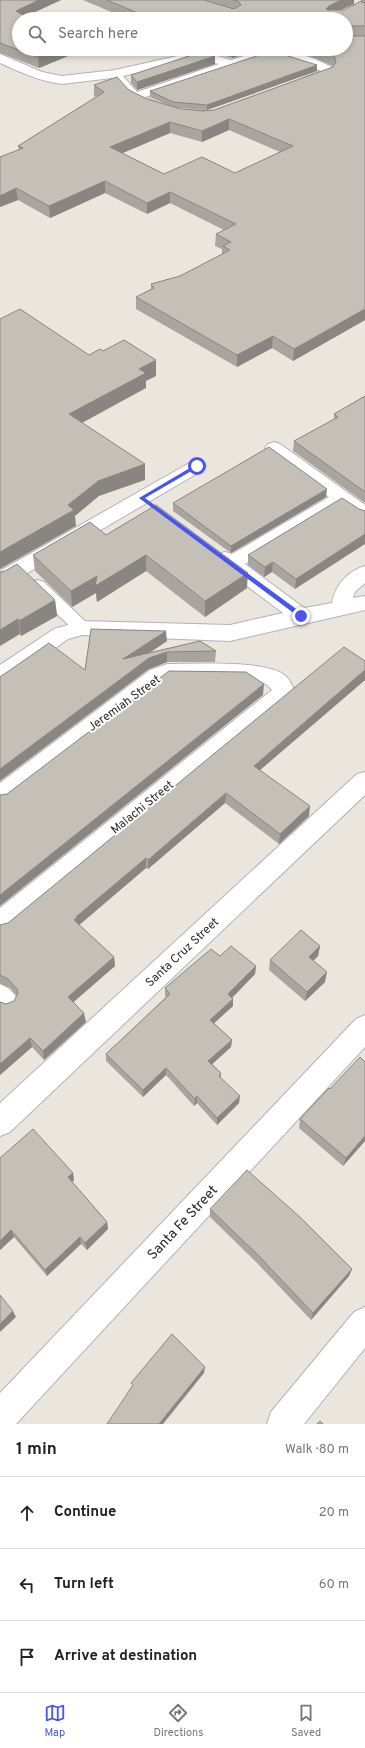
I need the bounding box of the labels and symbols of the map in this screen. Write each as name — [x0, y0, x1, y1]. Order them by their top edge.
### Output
route start — [188, 457, 206, 475]
route end — [292, 607, 310, 625]
street label: Jeremiah Street — [85, 672, 164, 736]
street label: Malachi Street — [108, 777, 178, 838]
street label: Santa Cruz Street — [143, 915, 223, 991]
street label: Santa Fe Street — [144, 1182, 222, 1264]

